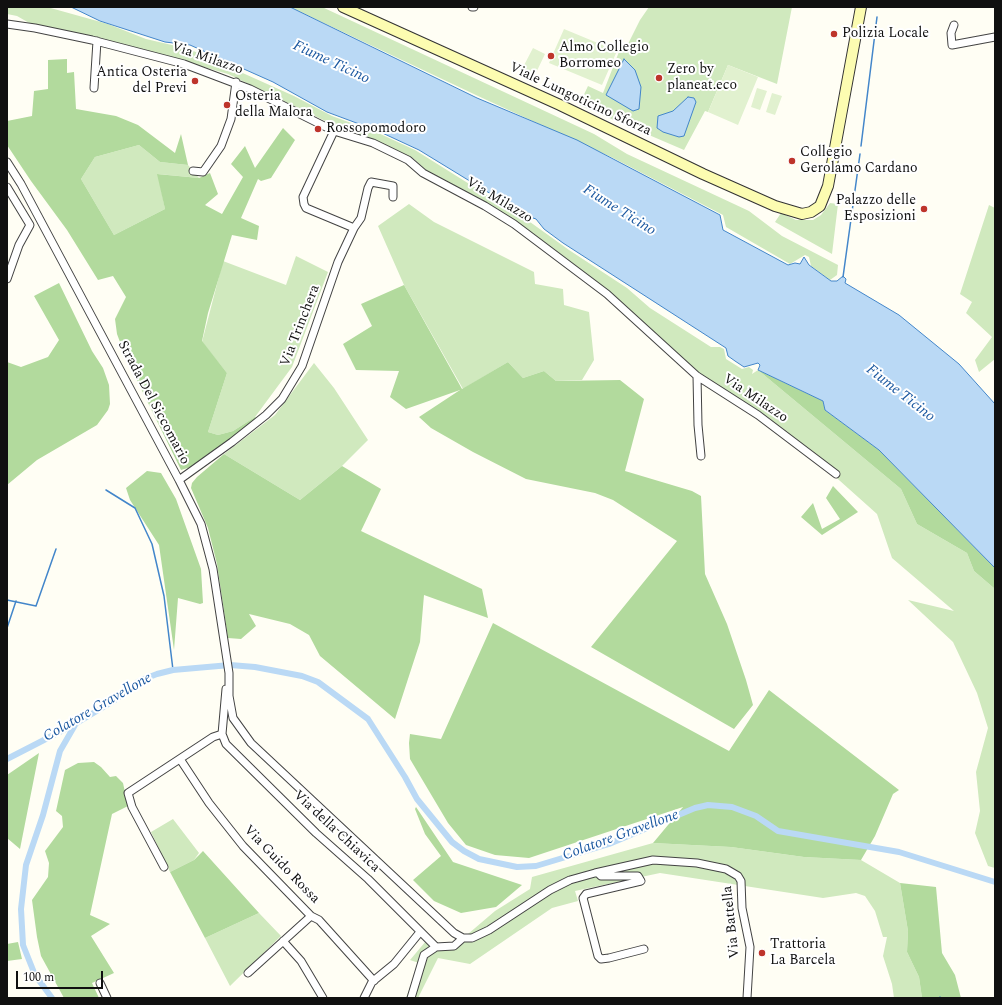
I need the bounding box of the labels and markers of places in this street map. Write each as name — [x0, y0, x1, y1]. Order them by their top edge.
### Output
place label: Polizia Locale — [842, 26, 929, 42]
marker: Polizia Locale — [829, 29, 839, 39]
place label: Almo Collegio Borromeo — [559, 40, 649, 72]
marker: Almo Collegio Borromeo — [546, 51, 556, 61]
place label: Zero by planeat.eco — [667, 62, 737, 94]
place label: Antica Osteria del Previ — [96, 65, 187, 98]
marker: Zero by planeat.eco — [654, 73, 664, 83]
marker: Antica Osteria del Previ — [190, 76, 200, 86]
place label: Osteria della Malora — [235, 89, 313, 122]
marker: Osteria della Malora — [222, 100, 232, 110]
place label: Rossopomodoro — [326, 121, 426, 137]
marker: Rossopomodoro — [313, 124, 323, 134]
place label: Collegio Gerolamo Cardano — [800, 145, 918, 178]
marker: Collegio Gerolamo Cardano — [787, 156, 797, 166]
place label: Palazzo delle Esposizioni — [836, 193, 916, 226]
marker: Palazzo delle Esposizioni — [919, 204, 929, 214]
place label: Trattoria La Barcela — [770, 937, 835, 970]
marker: Trattoria La Barcela — [757, 948, 767, 958]

